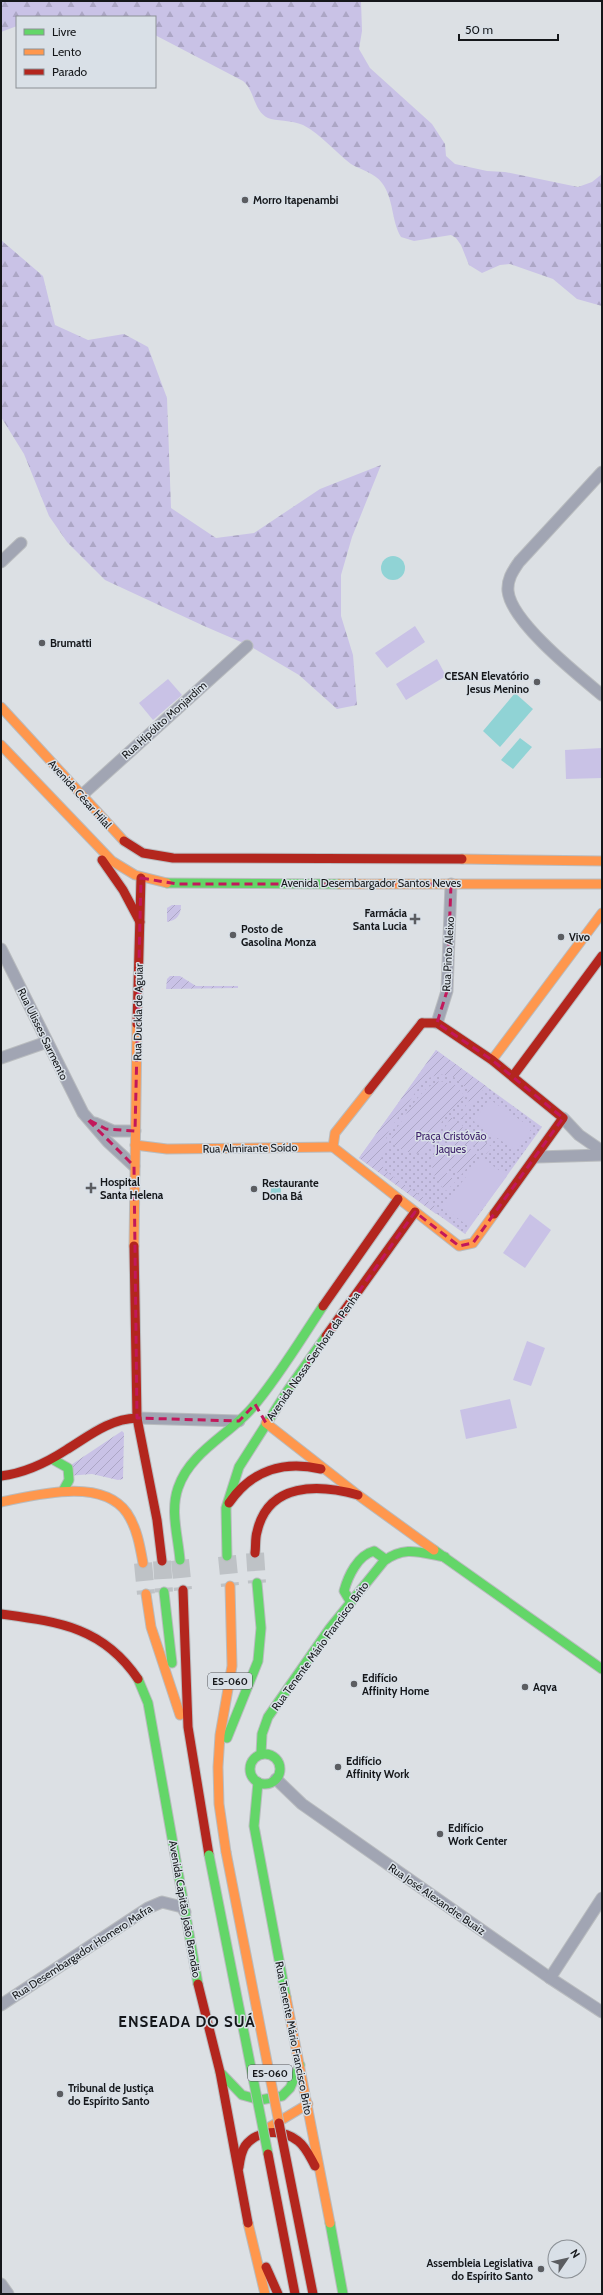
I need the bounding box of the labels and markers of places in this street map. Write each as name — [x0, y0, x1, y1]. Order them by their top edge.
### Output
place label: Morro Itapenambi — [253, 193, 338, 207]
marker: Morro Itapenambi — [240, 195, 250, 205]
place label: Brumatti — [50, 636, 92, 650]
marker: Brumatti — [37, 638, 47, 648]
place label: CESAN Elevatório Jesus Menino — [444, 669, 529, 696]
marker: CESAN Elevatório Jesus Menino — [532, 677, 542, 687]
place label: Farmácia Santa Lucia — [353, 906, 408, 933]
marker: Farmácia Santa Lucia — [410, 914, 420, 924]
place label: Posto de Gasolina Monza — [241, 922, 317, 949]
marker: Posto de Gasolina Monza — [228, 930, 238, 940]
place label: Vivo — [569, 930, 590, 944]
marker: Vivo — [556, 932, 566, 942]
place label: Hospital Santa Helena — [100, 1175, 164, 1202]
place label: Restaurante Dona Bá — [262, 1176, 319, 1203]
marker: Hospital Santa Helena — [85, 1182, 97, 1194]
marker: Restaurante Dona Bá — [249, 1184, 259, 1194]
place label: Edifício Affinity Home — [362, 1671, 430, 1698]
marker: Edifício Affinity Home — [349, 1679, 359, 1689]
place label: Aqva — [533, 1680, 557, 1694]
marker: Aqva — [520, 1682, 530, 1692]
place label: Edifício Affinity Work — [346, 1754, 410, 1781]
marker: Edifício Affinity Work — [333, 1762, 343, 1772]
place label: Edifício Work Center — [448, 1821, 508, 1848]
marker: Edifício Work Center — [435, 1829, 445, 1839]
place label: Tribunal de Justiça do Espírito Santo — [68, 2081, 154, 2108]
marker: Tribunal de Justiça do Espírito Santo — [55, 2089, 65, 2099]
place label: Assembleia Legislativa do Espírito Santo — [426, 2256, 534, 2283]
marker: Assembleia Legislativa do Espírito Santo — [536, 2264, 546, 2274]

